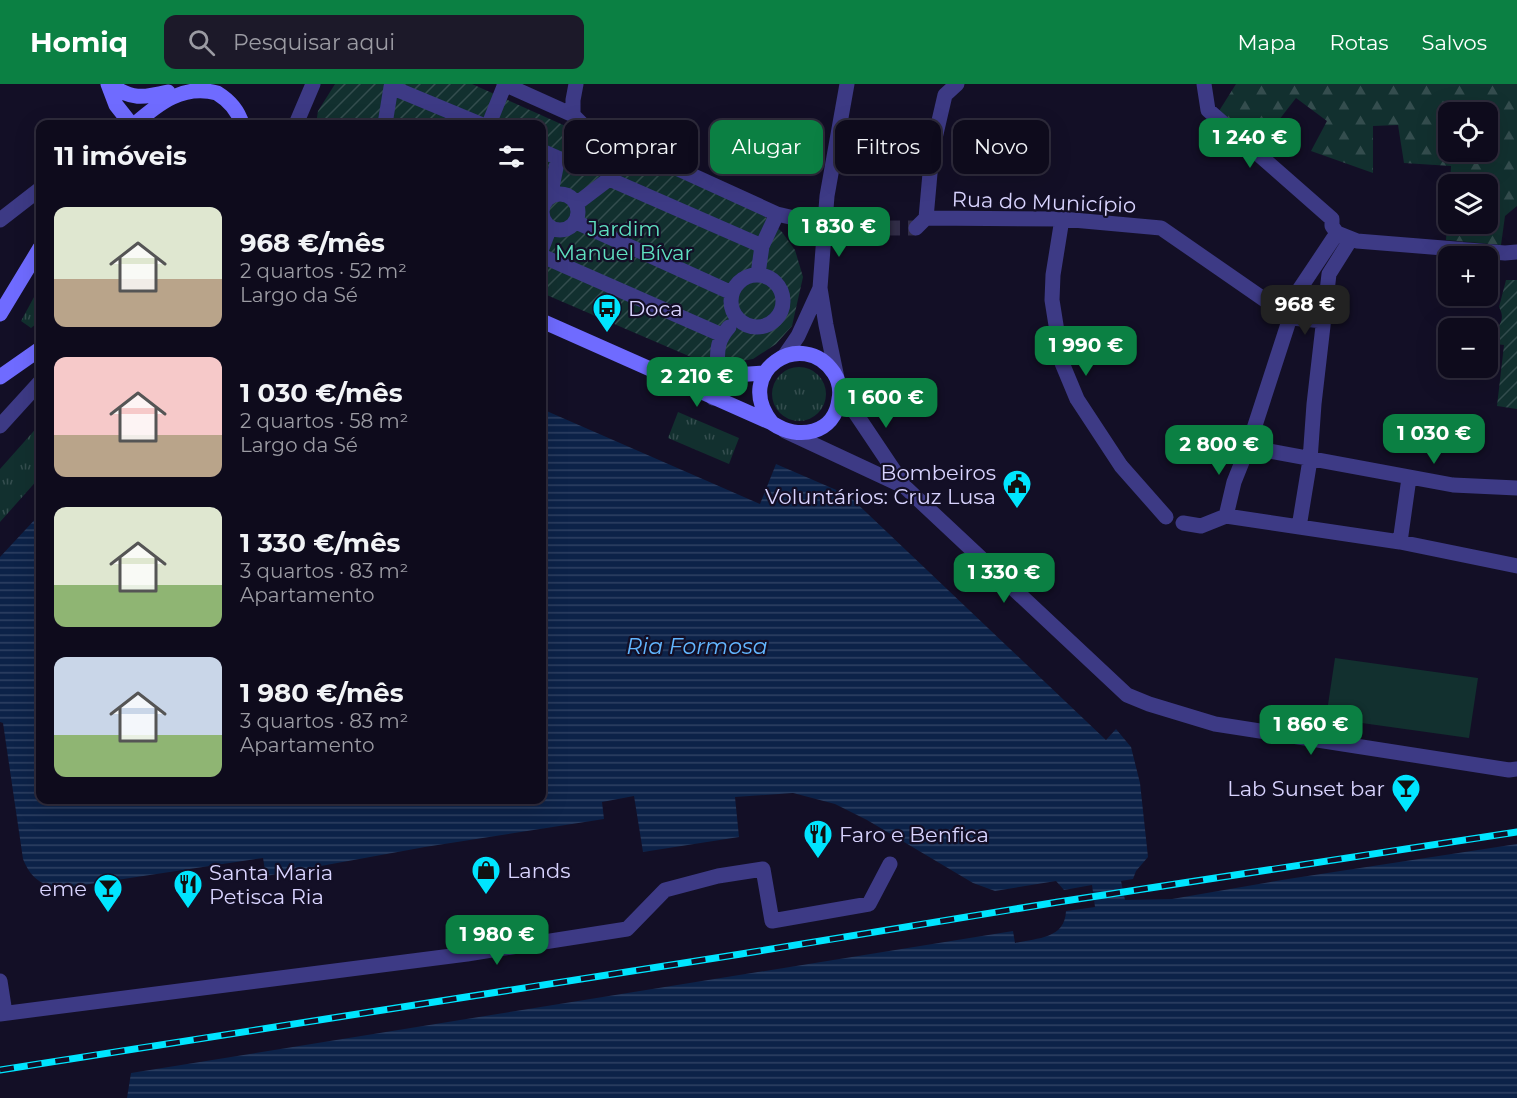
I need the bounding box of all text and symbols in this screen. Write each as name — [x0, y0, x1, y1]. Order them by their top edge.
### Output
search box — [164, 15, 584, 69]
text: Homiq — [30, 25, 128, 59]
icon: search — [185, 26, 218, 59]
text: Pesquisar aqui — [233, 29, 395, 56]
text: Mapa — [1237, 30, 1296, 55]
text: Rotas — [1329, 30, 1389, 55]
text: Salvos — [1422, 30, 1487, 55]
map controls — [1438, 102, 1498, 378]
button: locate — [1438, 102, 1498, 162]
pin: 1 240 € — [1195, 118, 1305, 169]
chip: Comprar — [564, 120, 698, 174]
chip: Alugar — [710, 120, 823, 174]
chip: Filtros — [835, 120, 941, 174]
chip: Novo — [953, 120, 1049, 174]
text: 1 240 € — [1213, 125, 1287, 149]
text: 11 imóveis — [54, 140, 187, 172]
icon: filters — [495, 140, 528, 173]
button: layers — [1438, 174, 1498, 234]
street label: Rua do Município — [951, 186, 1137, 218]
pin: 1 830 € — [784, 207, 894, 258]
text: 1 830 € — [802, 214, 876, 238]
park label: Jardim Manuel Bívar — [555, 216, 693, 265]
text: 968 €/mês — [240, 227, 385, 259]
icon: home — [102, 231, 174, 303]
button: + — [1438, 246, 1498, 306]
text: 2 quartos · 52 m² — [240, 259, 407, 283]
text: Largo da Sé — [240, 283, 358, 307]
pin: 968 € — [1263, 285, 1347, 336]
bus stop icon: Doca — [591, 292, 623, 334]
text: 968 € — [1275, 292, 1335, 316]
place label: Doca — [628, 296, 683, 321]
button: − — [1438, 318, 1498, 378]
pin: 1 990 € — [1031, 326, 1141, 377]
text: 1 990 € — [1049, 333, 1123, 357]
pin: 2 210 € — [642, 357, 752, 408]
text: 2 210 € — [661, 364, 733, 388]
text: 1 030 €/mês — [240, 377, 403, 409]
pin: 1 600 € — [831, 378, 941, 429]
icon: home — [102, 381, 174, 453]
text: 1 600 € — [848, 385, 924, 409]
text: 2 quartos · 58 m² — [240, 409, 408, 433]
pin: 1 030 € — [1379, 414, 1489, 465]
text: 1 030 € — [1397, 421, 1471, 445]
pin: 2 800 € — [1164, 425, 1274, 476]
text: 2 800 € — [1179, 432, 1259, 456]
text: Largo da Sé — [240, 433, 358, 457]
place label: Bombeiros Voluntários: Cruz Lusa — [765, 460, 996, 509]
public building icon: Bombeiros Voluntários: Cruz Lusa — [1001, 468, 1033, 510]
text: 1 330 €/mês — [240, 527, 400, 559]
icon: home — [102, 531, 174, 603]
pin: 1 330 € — [949, 553, 1059, 604]
text: 3 quartos · 83 m² — [240, 559, 408, 583]
text: 1 330 € — [968, 560, 1040, 584]
text: Apartamento — [240, 583, 375, 607]
water label: Ria Formosa — [626, 633, 768, 660]
text: 1 980 €/mês — [240, 677, 404, 709]
icon: home — [102, 681, 174, 753]
pin: 1 860 € — [1256, 705, 1366, 756]
text: 3 quartos · 83 m² — [240, 709, 408, 733]
text: 1 860 € — [1274, 712, 1348, 736]
text: Apartamento — [240, 733, 375, 757]
bar icon: Lab Sunset bar — [1390, 772, 1422, 814]
place label: Lab Sunset bar — [1227, 776, 1385, 801]
restaurant icon: Faro e Benfica — [802, 818, 834, 860]
place label: Faro e Benfica — [839, 822, 989, 847]
shop icon: Lands — [470, 854, 502, 896]
place label: Lands — [507, 858, 570, 883]
place label: Santa Maria Petisca Ria — [209, 860, 333, 909]
restaurant icon: Santa Maria Petisca Ria — [172, 868, 204, 910]
bar icon: eme — [92, 872, 124, 914]
place label: eme — [39, 876, 87, 901]
pin: 1 980 € — [442, 915, 552, 966]
text: 1 980 € — [460, 922, 534, 946]

